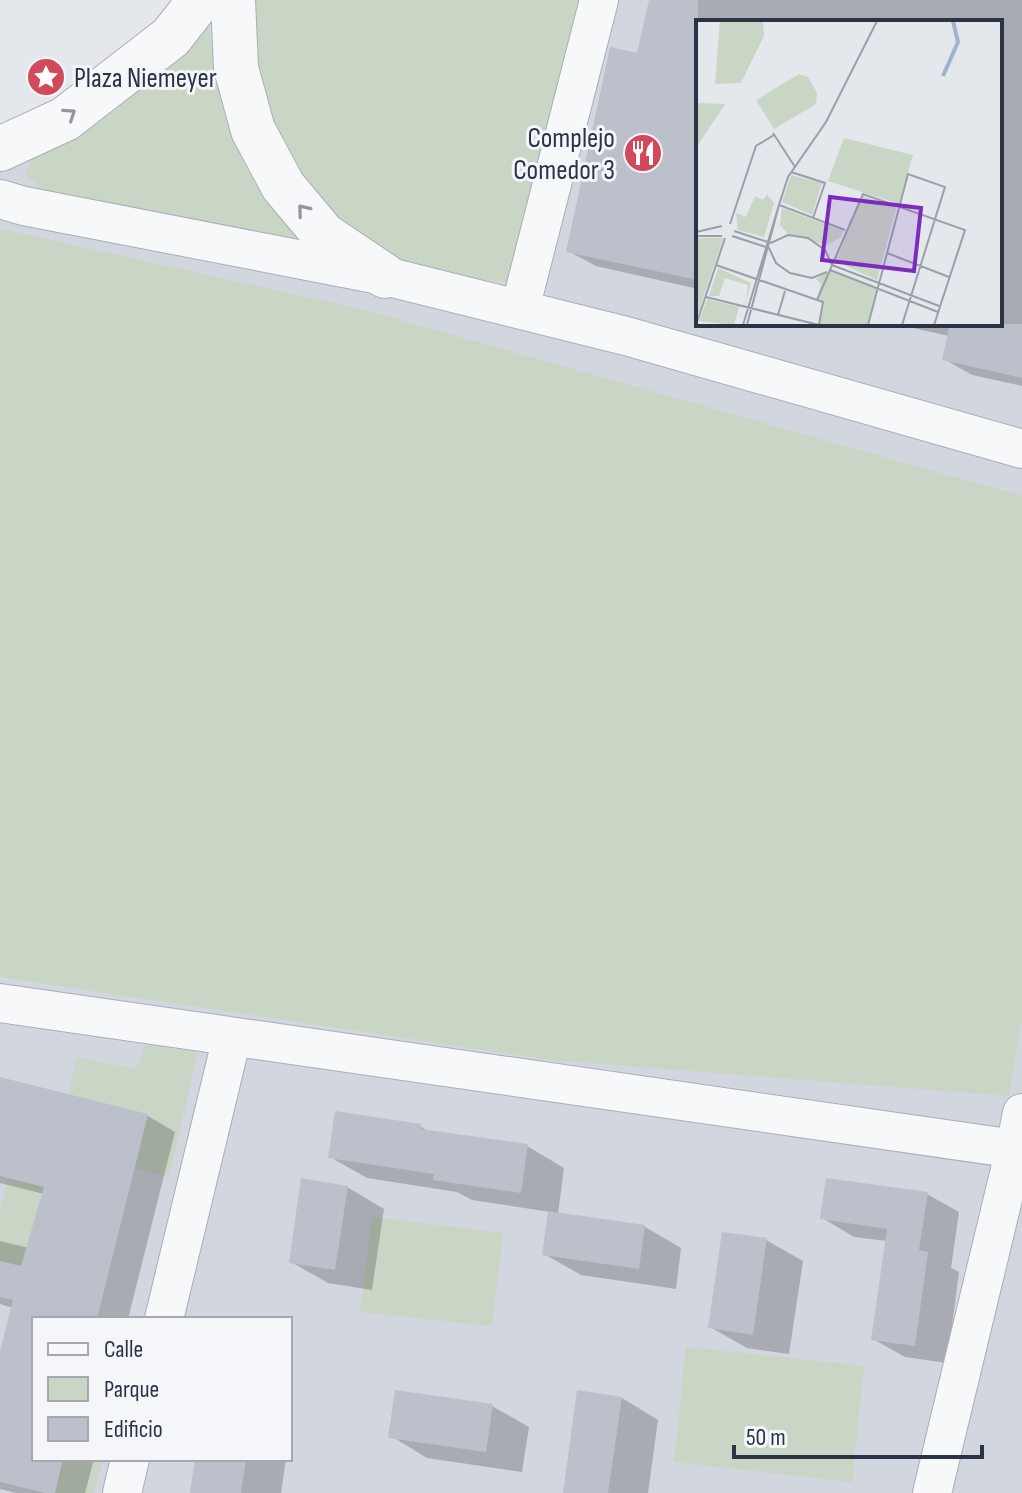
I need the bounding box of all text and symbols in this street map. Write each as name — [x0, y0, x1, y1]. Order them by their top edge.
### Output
inset map — [696, 20, 1002, 326]
place icon: Plaza Niemeyer — [25, 56, 67, 98]
place label: Plaza Niemeyer — [74, 62, 217, 95]
one-way arrow — [61, 109, 75, 124]
place label: Complejo Comedor 3 — [513, 122, 615, 187]
restaurant icon: Complejo Comedor 3 — [622, 132, 664, 174]
one-way arrow — [298, 205, 313, 220]
legend — [32, 1317, 292, 1461]
text: Calle — [104, 1335, 143, 1364]
text: Parque — [104, 1375, 159, 1404]
scale bar — [734, 1409, 982, 1459]
text: Edificio — [104, 1415, 163, 1444]
text: 50 m — [746, 1423, 786, 1452]

